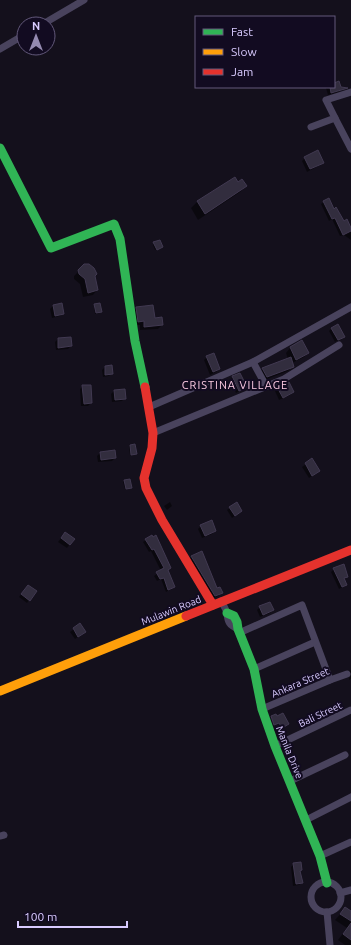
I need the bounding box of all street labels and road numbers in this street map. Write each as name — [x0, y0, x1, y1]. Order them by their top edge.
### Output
street label: Mulawin Road — [140, 593, 203, 627]
street label: Ankara Street — [270, 665, 331, 700]
street label: Bali Street — [297, 700, 344, 729]
street label: Manila Drive — [274, 724, 305, 780]

